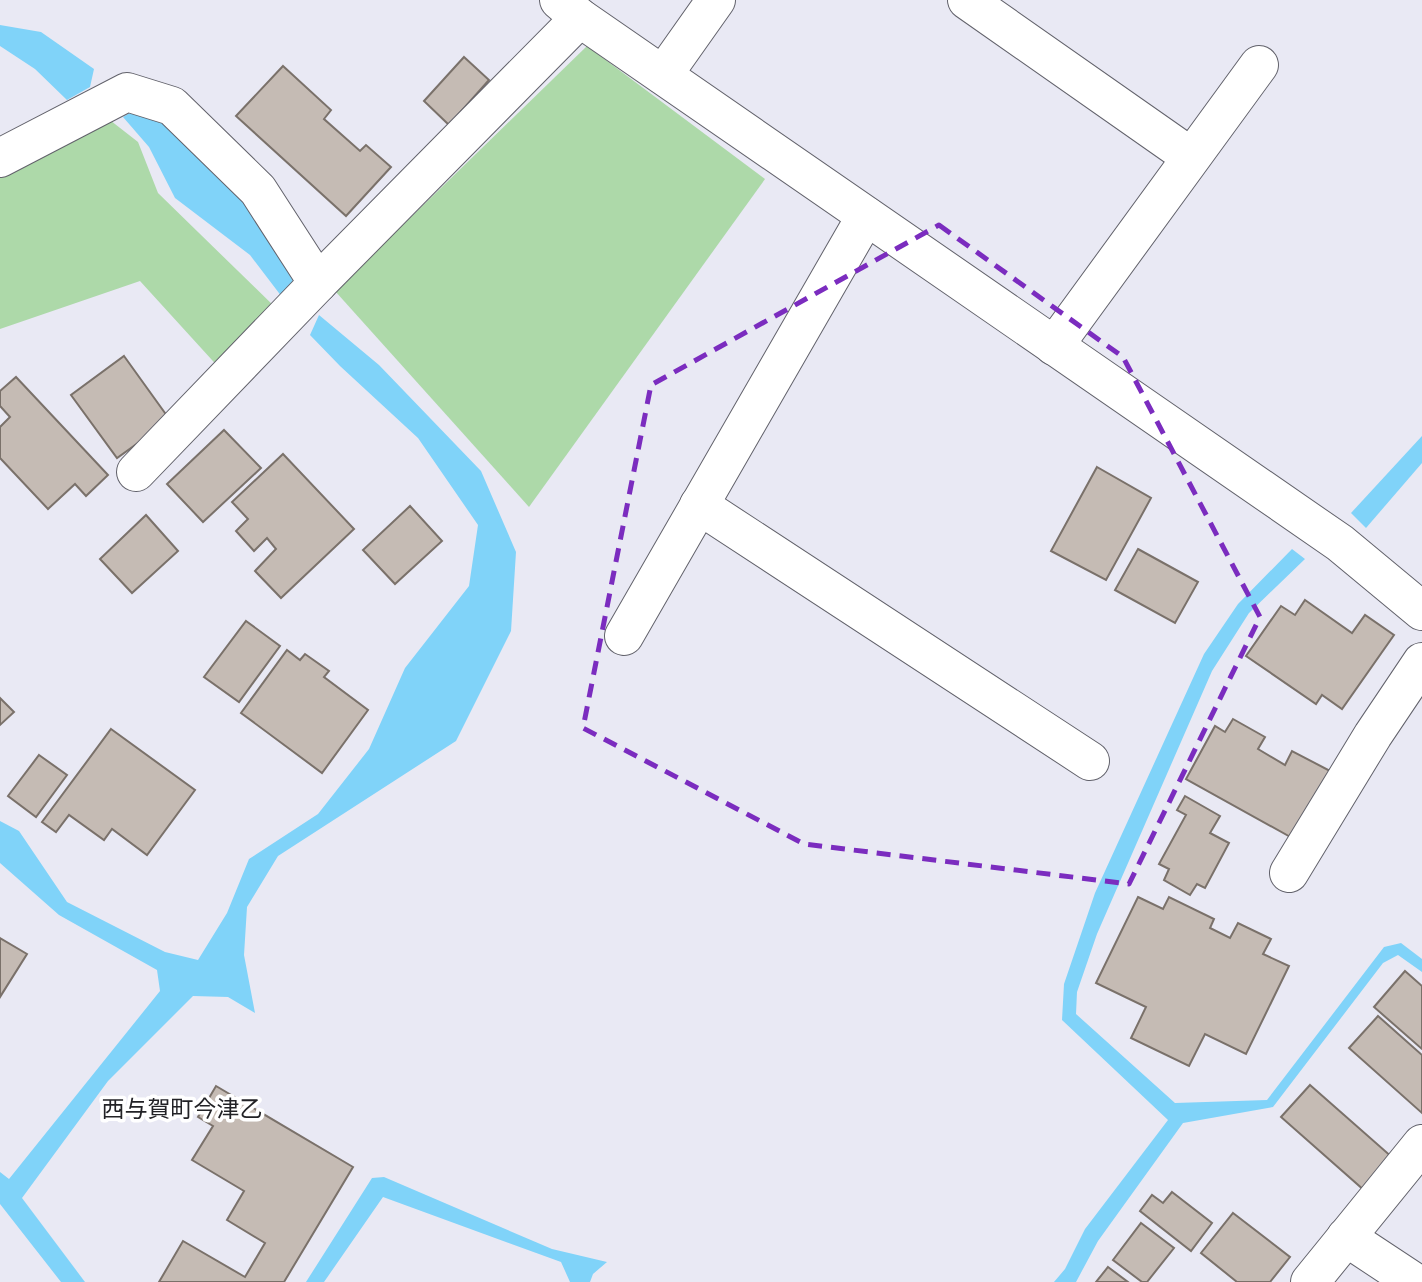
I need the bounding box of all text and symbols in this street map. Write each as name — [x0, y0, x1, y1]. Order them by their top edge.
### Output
district label: 西与賀町今津乙 — [102, 1094, 263, 1124]

